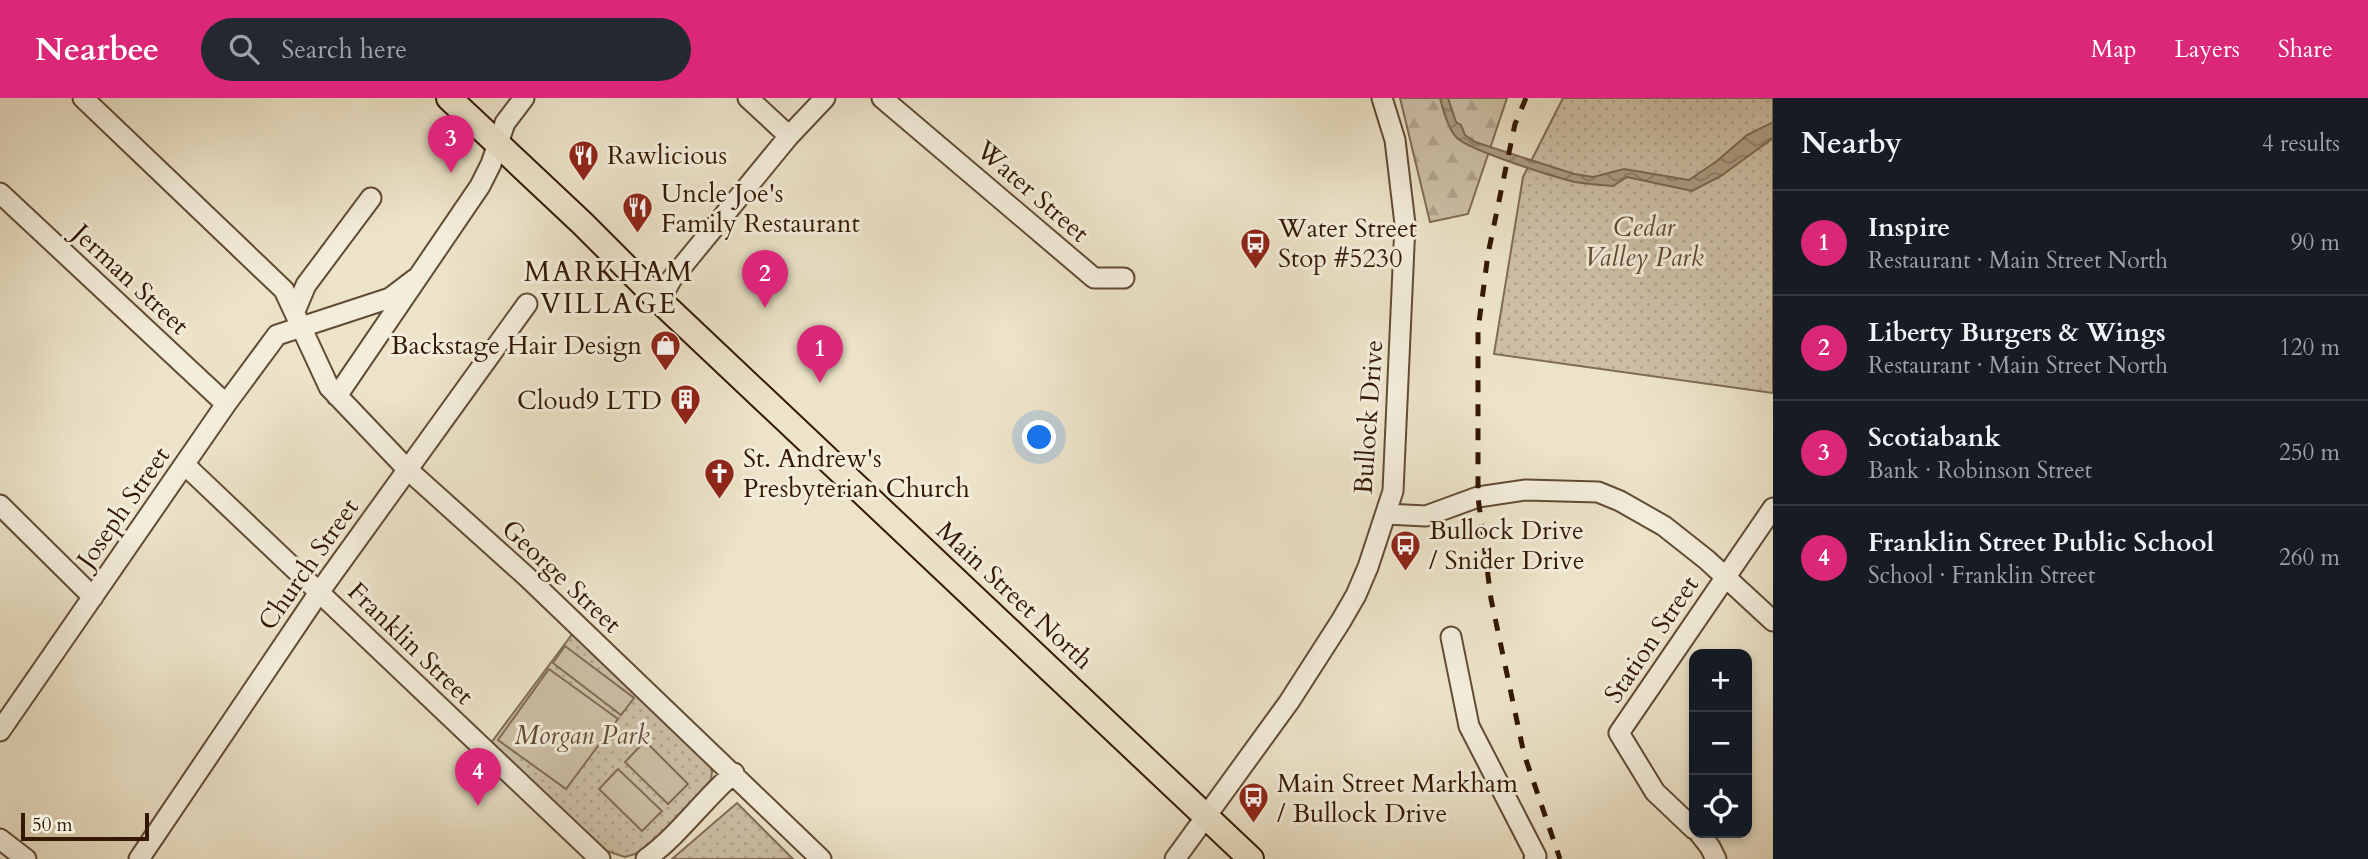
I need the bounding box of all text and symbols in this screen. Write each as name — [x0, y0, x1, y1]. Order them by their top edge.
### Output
search box — [201, 18, 691, 81]
text: Nearbee — [35, 27, 159, 72]
icon: search — [225, 30, 263, 68]
text: Search here — [281, 32, 407, 67]
text: Map — [2091, 33, 2137, 66]
text: Layers — [2175, 33, 2240, 66]
text: Share — [2278, 33, 2333, 66]
pin: 3 — [428, 115, 474, 173]
text: Nearby — [1801, 123, 1902, 164]
text: 4 results — [2262, 128, 2340, 159]
street label: Water Street — [968, 132, 1097, 250]
restaurant icon: Rawlicious — [567, 138, 601, 182]
place label: Rawlicious — [607, 138, 727, 173]
place label: Uncle Joe's Family Restaurant — [661, 176, 860, 241]
restaurant icon: Uncle Joe's Family Restaurant — [621, 191, 655, 235]
park label: Cedar Valley Park — [1584, 210, 1704, 275]
text: Inspire — [1868, 210, 1950, 245]
place label: Water Street Stop #5230 — [1277, 211, 1417, 276]
street label: Jerman Street — [62, 213, 197, 343]
bus stop icon: Water Street Stop #5230 — [1238, 226, 1272, 270]
text: 1 — [1818, 227, 1830, 258]
text: 90 m — [2291, 227, 2340, 258]
text: Restaurant · Main Street North — [1868, 245, 2168, 276]
pin: 2 — [742, 250, 788, 308]
district label: MARKHAM VILLAGE — [524, 253, 694, 323]
text: Liberty Burgers & Wings — [1868, 315, 2166, 350]
pin: 1 — [797, 325, 843, 383]
place label: Backstage Hair Design — [391, 328, 642, 363]
shop icon: Backstage Hair Design — [648, 328, 682, 372]
text: 2 — [1818, 332, 1830, 363]
text: 120 m — [2279, 332, 2340, 363]
street label: Bullock Drive — [1346, 339, 1391, 495]
text: Restaurant · Main Street North — [1868, 350, 2168, 381]
place label: Cloud9 LTD — [517, 383, 662, 418]
building icon: Cloud9 LTD — [668, 383, 702, 427]
your location — [1022, 420, 1056, 454]
text: Scotiabank — [1868, 420, 2001, 455]
text: 3 — [1818, 437, 1830, 468]
text: 250 m — [2279, 437, 2340, 468]
street label: Joseph Street — [66, 439, 178, 578]
place label: St. Andrew's Presbyterian Church — [743, 441, 970, 506]
text: Bank · Robinson Street — [1868, 455, 2092, 486]
church icon: St. Andrew's Presbyterian Church — [703, 456, 737, 500]
street label: Church Street — [250, 491, 367, 637]
street label: George Street — [494, 512, 629, 641]
place label: Bullock Drive / Snider Drive — [1429, 513, 1585, 578]
street label: Main Street North — [929, 514, 1101, 677]
text: Franklin Street Public School — [1868, 525, 2214, 560]
bus stop icon: Bullock Drive / Snider Drive — [1389, 528, 1423, 572]
text: 4 — [1818, 542, 1830, 573]
text: 260 m — [2279, 542, 2340, 573]
text: School · Franklin Street — [1868, 560, 2095, 591]
street label: Station Street — [1596, 569, 1707, 710]
street label: Franklin Street — [340, 574, 481, 712]
map controls — [1689, 649, 1752, 838]
button: + — [1689, 649, 1752, 712]
button: − — [1689, 712, 1752, 775]
park label: Morgan Park — [514, 718, 650, 753]
pin: 4 — [455, 748, 501, 806]
place label: Main Street Markham / Bullock Drive — [1277, 766, 1518, 831]
button: locate — [1689, 775, 1752, 838]
bus stop icon: Main Street Markham / Bullock Drive — [1237, 781, 1271, 825]
scale bar — [21, 810, 149, 842]
text: 50 m — [32, 812, 73, 838]

